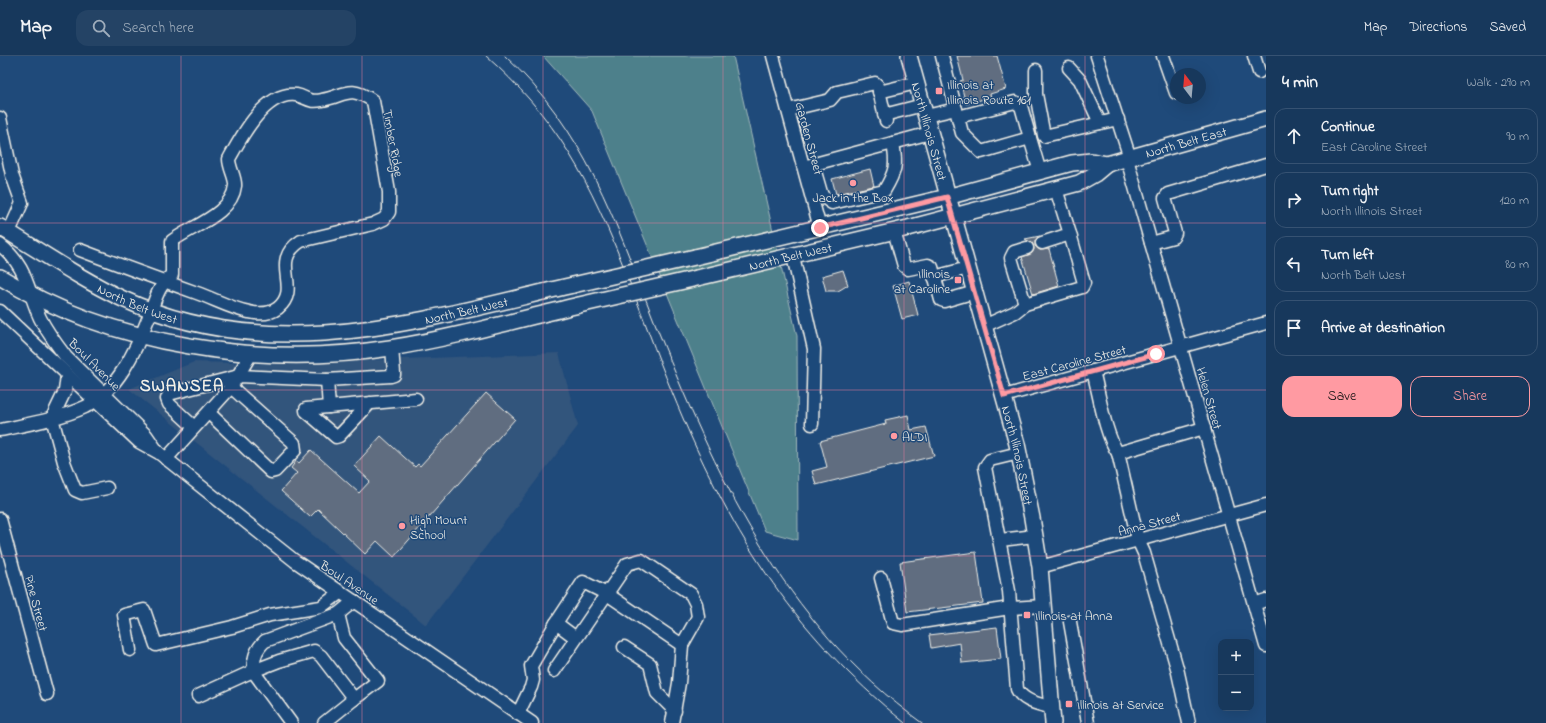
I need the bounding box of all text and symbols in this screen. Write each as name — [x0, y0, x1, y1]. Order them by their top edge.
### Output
search box — [76, 10, 356, 46]
text: Map — [20, 14, 52, 41]
icon: search — [90, 17, 112, 39]
text: Search here — [122, 17, 194, 39]
text: Map — [1364, 17, 1387, 38]
text: Directions — [1409, 17, 1467, 38]
text: Saved — [1489, 17, 1526, 38]
north arrow — [1170, 68, 1206, 104]
text: 4 min — [1282, 70, 1318, 95]
text: Walk · 290 m — [1466, 73, 1530, 92]
place label: Illinois at Illinois Route 161 — [947, 76, 1031, 110]
street label: North Illinois Street — [906, 80, 951, 184]
marker: Illinois at Illinois Route 161 — [934, 86, 944, 96]
street label: Garden Street — [790, 100, 828, 178]
street label: Timber Ridge — [376, 108, 408, 179]
text: Continue — [1321, 116, 1375, 138]
street label: North Belt East — [1143, 122, 1230, 164]
icon: ahead — [1283, 125, 1305, 147]
text: 90 m — [1506, 127, 1529, 146]
text: East Caroline Street — [1321, 138, 1427, 157]
marker: Jack in the Box — [848, 178, 858, 188]
text: Turn right — [1321, 180, 1379, 202]
place label: Jack in the Box — [812, 189, 894, 208]
icon: right — [1283, 189, 1305, 211]
text: 120 m — [1499, 191, 1529, 210]
text: North Illinois Street — [1321, 202, 1422, 221]
route end — [811, 219, 829, 237]
street label: North Belt West — [747, 238, 835, 276]
text: Turn left — [1321, 244, 1374, 266]
icon: left — [1283, 253, 1305, 275]
text: 80 m — [1505, 255, 1529, 274]
place label: Illinois at Caroline — [894, 265, 950, 299]
text: North Belt West — [1321, 266, 1406, 285]
marker: Illinois at Caroline — [953, 275, 963, 285]
street label: North Belt West — [94, 280, 180, 330]
street label: North Belt West — [423, 293, 511, 330]
icon: arrive — [1283, 317, 1305, 339]
text: Arrive at destination — [1321, 317, 1445, 339]
street label: Boul Avenue — [63, 334, 125, 396]
street label: East Caroline Street — [1021, 340, 1129, 386]
route start — [1147, 345, 1165, 363]
street label: Helen Street — [1191, 365, 1227, 432]
district label: SWANSEA — [140, 374, 224, 399]
button: Save — [1282, 376, 1402, 417]
button: Share — [1410, 376, 1530, 417]
street label: North Illinois Street — [996, 404, 1037, 508]
place label: ALDI — [902, 428, 927, 447]
marker: ALDI — [889, 431, 899, 441]
street label: Anna Street — [1116, 507, 1183, 542]
place label: High Mount School — [410, 511, 468, 545]
marker: High Mount School — [397, 521, 407, 531]
street label: Boul Avenue — [315, 556, 382, 610]
street label: Pine Street — [19, 573, 52, 634]
place label: Illinois at Anna — [1035, 607, 1113, 626]
marker: Illinois at Anna — [1022, 610, 1032, 620]
map controls — [1218, 639, 1254, 711]
button: + — [1218, 639, 1254, 675]
button: − — [1218, 675, 1254, 711]
place label: Illinois at Service — [1077, 696, 1164, 715]
marker: Illinois at Service — [1064, 699, 1074, 709]

